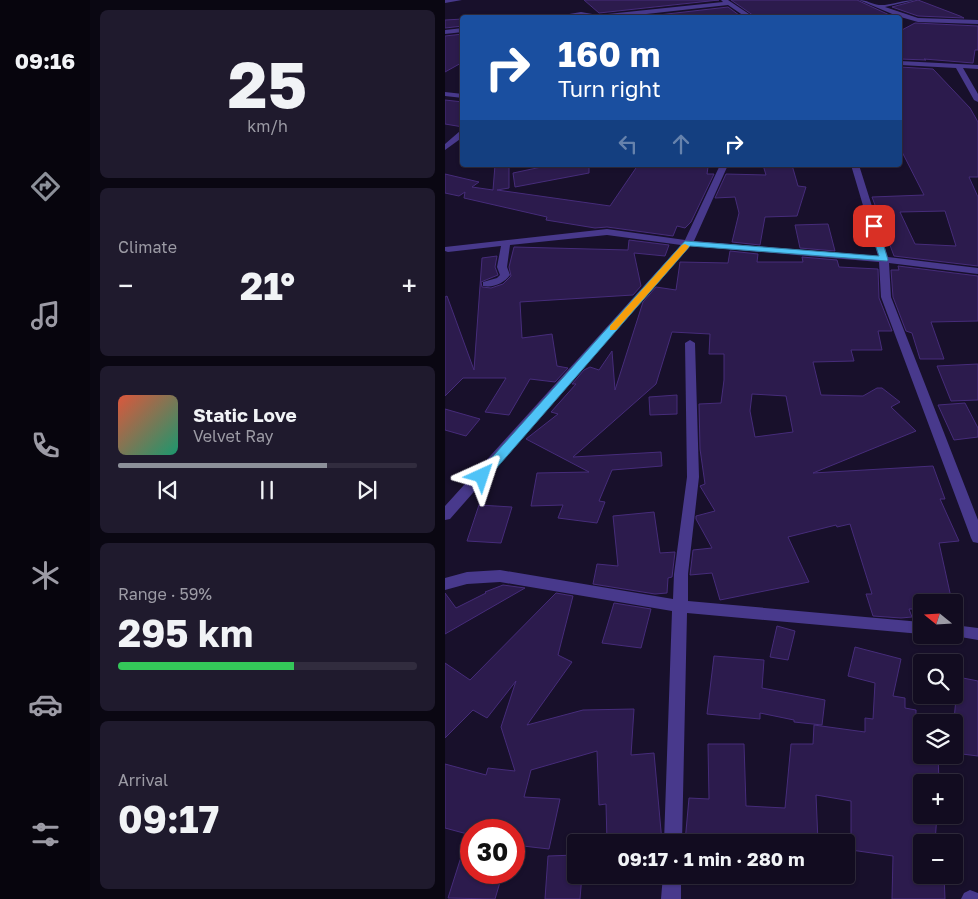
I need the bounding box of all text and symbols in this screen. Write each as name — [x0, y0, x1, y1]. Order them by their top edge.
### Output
text: 160 m — [558, 33, 660, 75]
icon: right — [475, 35, 540, 100]
text: 25 — [228, 44, 307, 122]
text: 09:16 — [15, 47, 75, 74]
text: Turn right — [558, 75, 661, 102]
text: km/h — [247, 116, 288, 136]
icon: left — [614, 130, 642, 158]
icon: ahead — [667, 130, 695, 158]
icon: right — [720, 130, 748, 158]
icon: directions — [28, 169, 63, 204]
pin — [853, 205, 895, 247]
icon: arrive — [860, 212, 888, 240]
text: Climate — [118, 237, 177, 257]
text: 21° — [240, 263, 295, 308]
text: − — [118, 269, 133, 302]
text: + — [402, 269, 417, 302]
icon: music — [28, 298, 63, 333]
text: Static Love — [193, 403, 297, 426]
text: Velvet Ray — [193, 426, 274, 446]
icon: phone — [28, 428, 63, 463]
position arrow — [455, 449, 507, 501]
icon: previous — [154, 476, 182, 504]
icon: pause — [253, 476, 281, 504]
icon: next — [353, 476, 381, 504]
icon: climate — [28, 558, 63, 593]
text: Range · 59% — [118, 584, 212, 604]
north arrow — [913, 594, 963, 644]
map controls — [913, 594, 963, 884]
text: 295 km — [118, 610, 253, 655]
button: search — [913, 654, 963, 704]
icon: car — [28, 687, 63, 722]
button: layers — [913, 714, 963, 764]
text: Arrival — [118, 770, 168, 790]
button: + — [913, 774, 963, 824]
text: 09:17 — [118, 796, 219, 841]
icon: filters — [28, 817, 63, 852]
speed limit sign: 30 — [460, 819, 525, 884]
button: − — [913, 834, 963, 884]
text: 09:17 · 1 min · 280 m — [617, 847, 805, 870]

